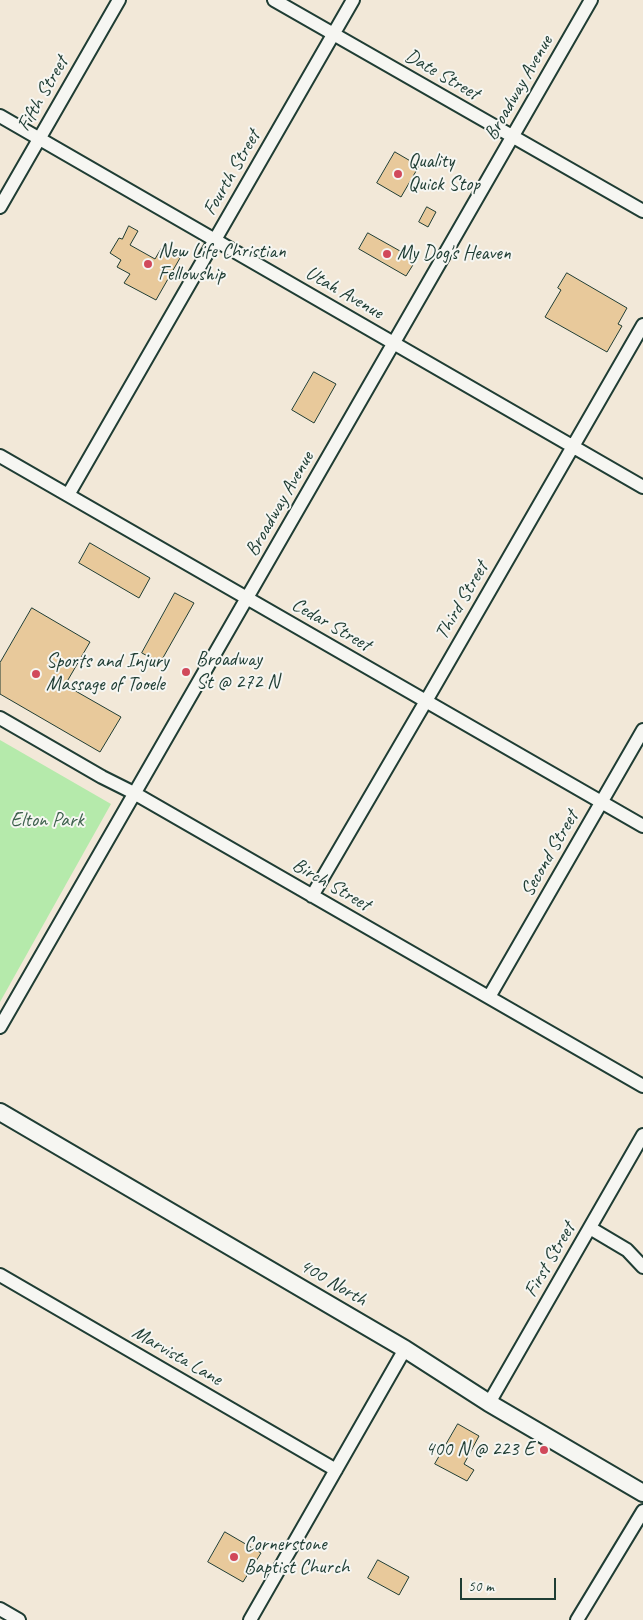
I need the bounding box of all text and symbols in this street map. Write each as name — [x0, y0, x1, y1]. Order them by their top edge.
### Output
street label: Broadway Avenue — [479, 31, 559, 145]
street label: Date Street — [401, 44, 483, 106]
street label: Fifth Street — [12, 52, 74, 136]
street label: Fourth Street — [198, 126, 266, 220]
place label: Quality Quick Stop — [408, 150, 480, 197]
marker: Quality Quick Stop — [392, 168, 404, 180]
place label: New Life Christian Fellowship — [158, 240, 286, 287]
place label: My Dog's Heaven — [397, 242, 511, 266]
marker: My Dog's Heaven — [381, 248, 393, 260]
marker: New Life Christian Fellowship — [142, 258, 154, 270]
street label: Utah Avenue — [301, 261, 387, 325]
street label: Broadway Avenue — [240, 447, 320, 561]
street label: Third Street — [430, 558, 494, 644]
street label: Cedar Street — [287, 593, 375, 657]
place label: Broadway St @ 272 N — [196, 648, 279, 695]
place label: Sports and Injury Massage of Tooele — [46, 650, 169, 697]
marker: Broadway St @ 272 N — [180, 666, 192, 678]
marker: Sports and Injury Massage of Tooele — [30, 668, 42, 680]
street label: Second Street — [516, 807, 584, 901]
park label: Elton Park — [10, 809, 84, 833]
street label: Birch Street — [288, 853, 374, 917]
street label: First Street — [519, 1218, 581, 1302]
street label: 400 North — [295, 1254, 371, 1312]
street label: Marvista Lane — [128, 1321, 226, 1391]
place label: 400 N @ 223 E — [425, 1438, 534, 1462]
marker: 400 N @ 223 E — [538, 1444, 550, 1456]
place label: Cornerstone Baptist Church — [244, 1533, 349, 1580]
marker: Cornerstone Baptist Church — [228, 1551, 240, 1563]
scale bar — [463, 1568, 559, 1600]
text: 50 m — [468, 1577, 494, 1596]

